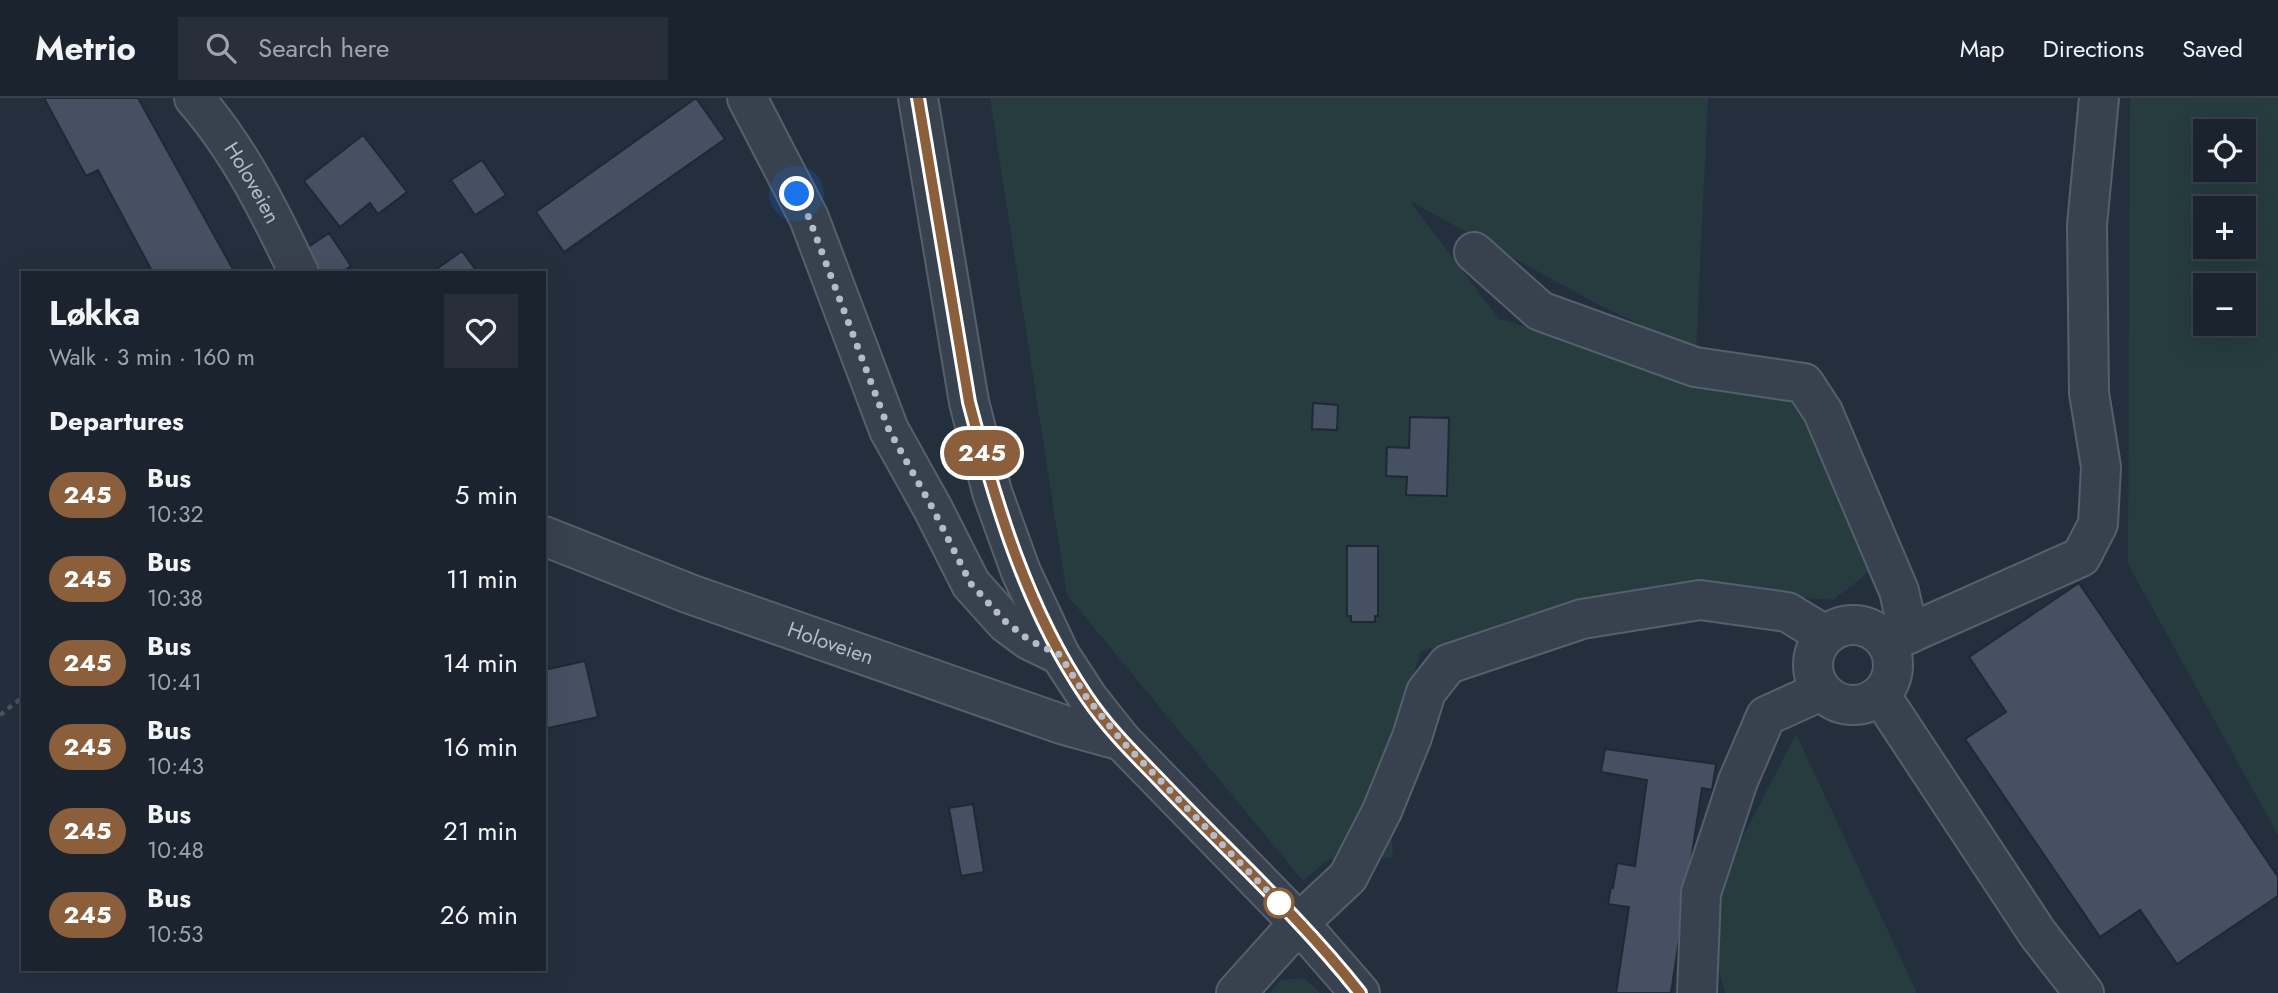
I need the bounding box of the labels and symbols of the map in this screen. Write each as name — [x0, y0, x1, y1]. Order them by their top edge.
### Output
street label: Holoveien — [217, 136, 287, 229]
your location — [779, 176, 814, 211]
line badge: 245 — [942, 430, 1022, 476]
street label: Holoveien — [783, 614, 878, 672]
unlabelled marker — [1264, 888, 1294, 918]

